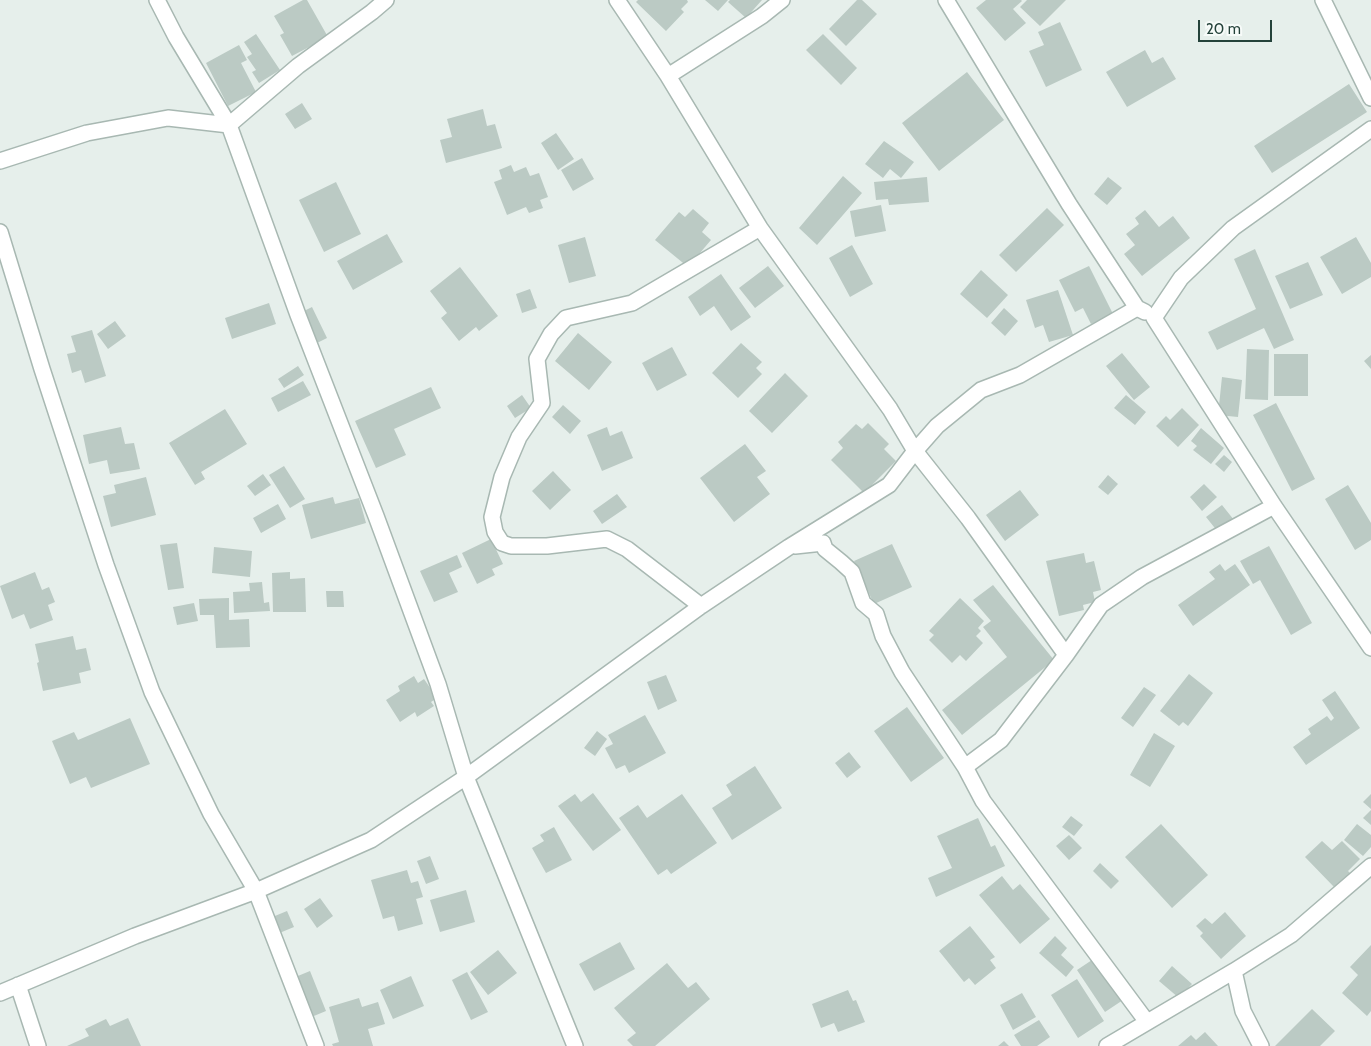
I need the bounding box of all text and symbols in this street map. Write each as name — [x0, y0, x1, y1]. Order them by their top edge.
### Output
scale bar — [1201, 10, 1275, 42]
text: 20 m — [1206, 20, 1241, 38]

